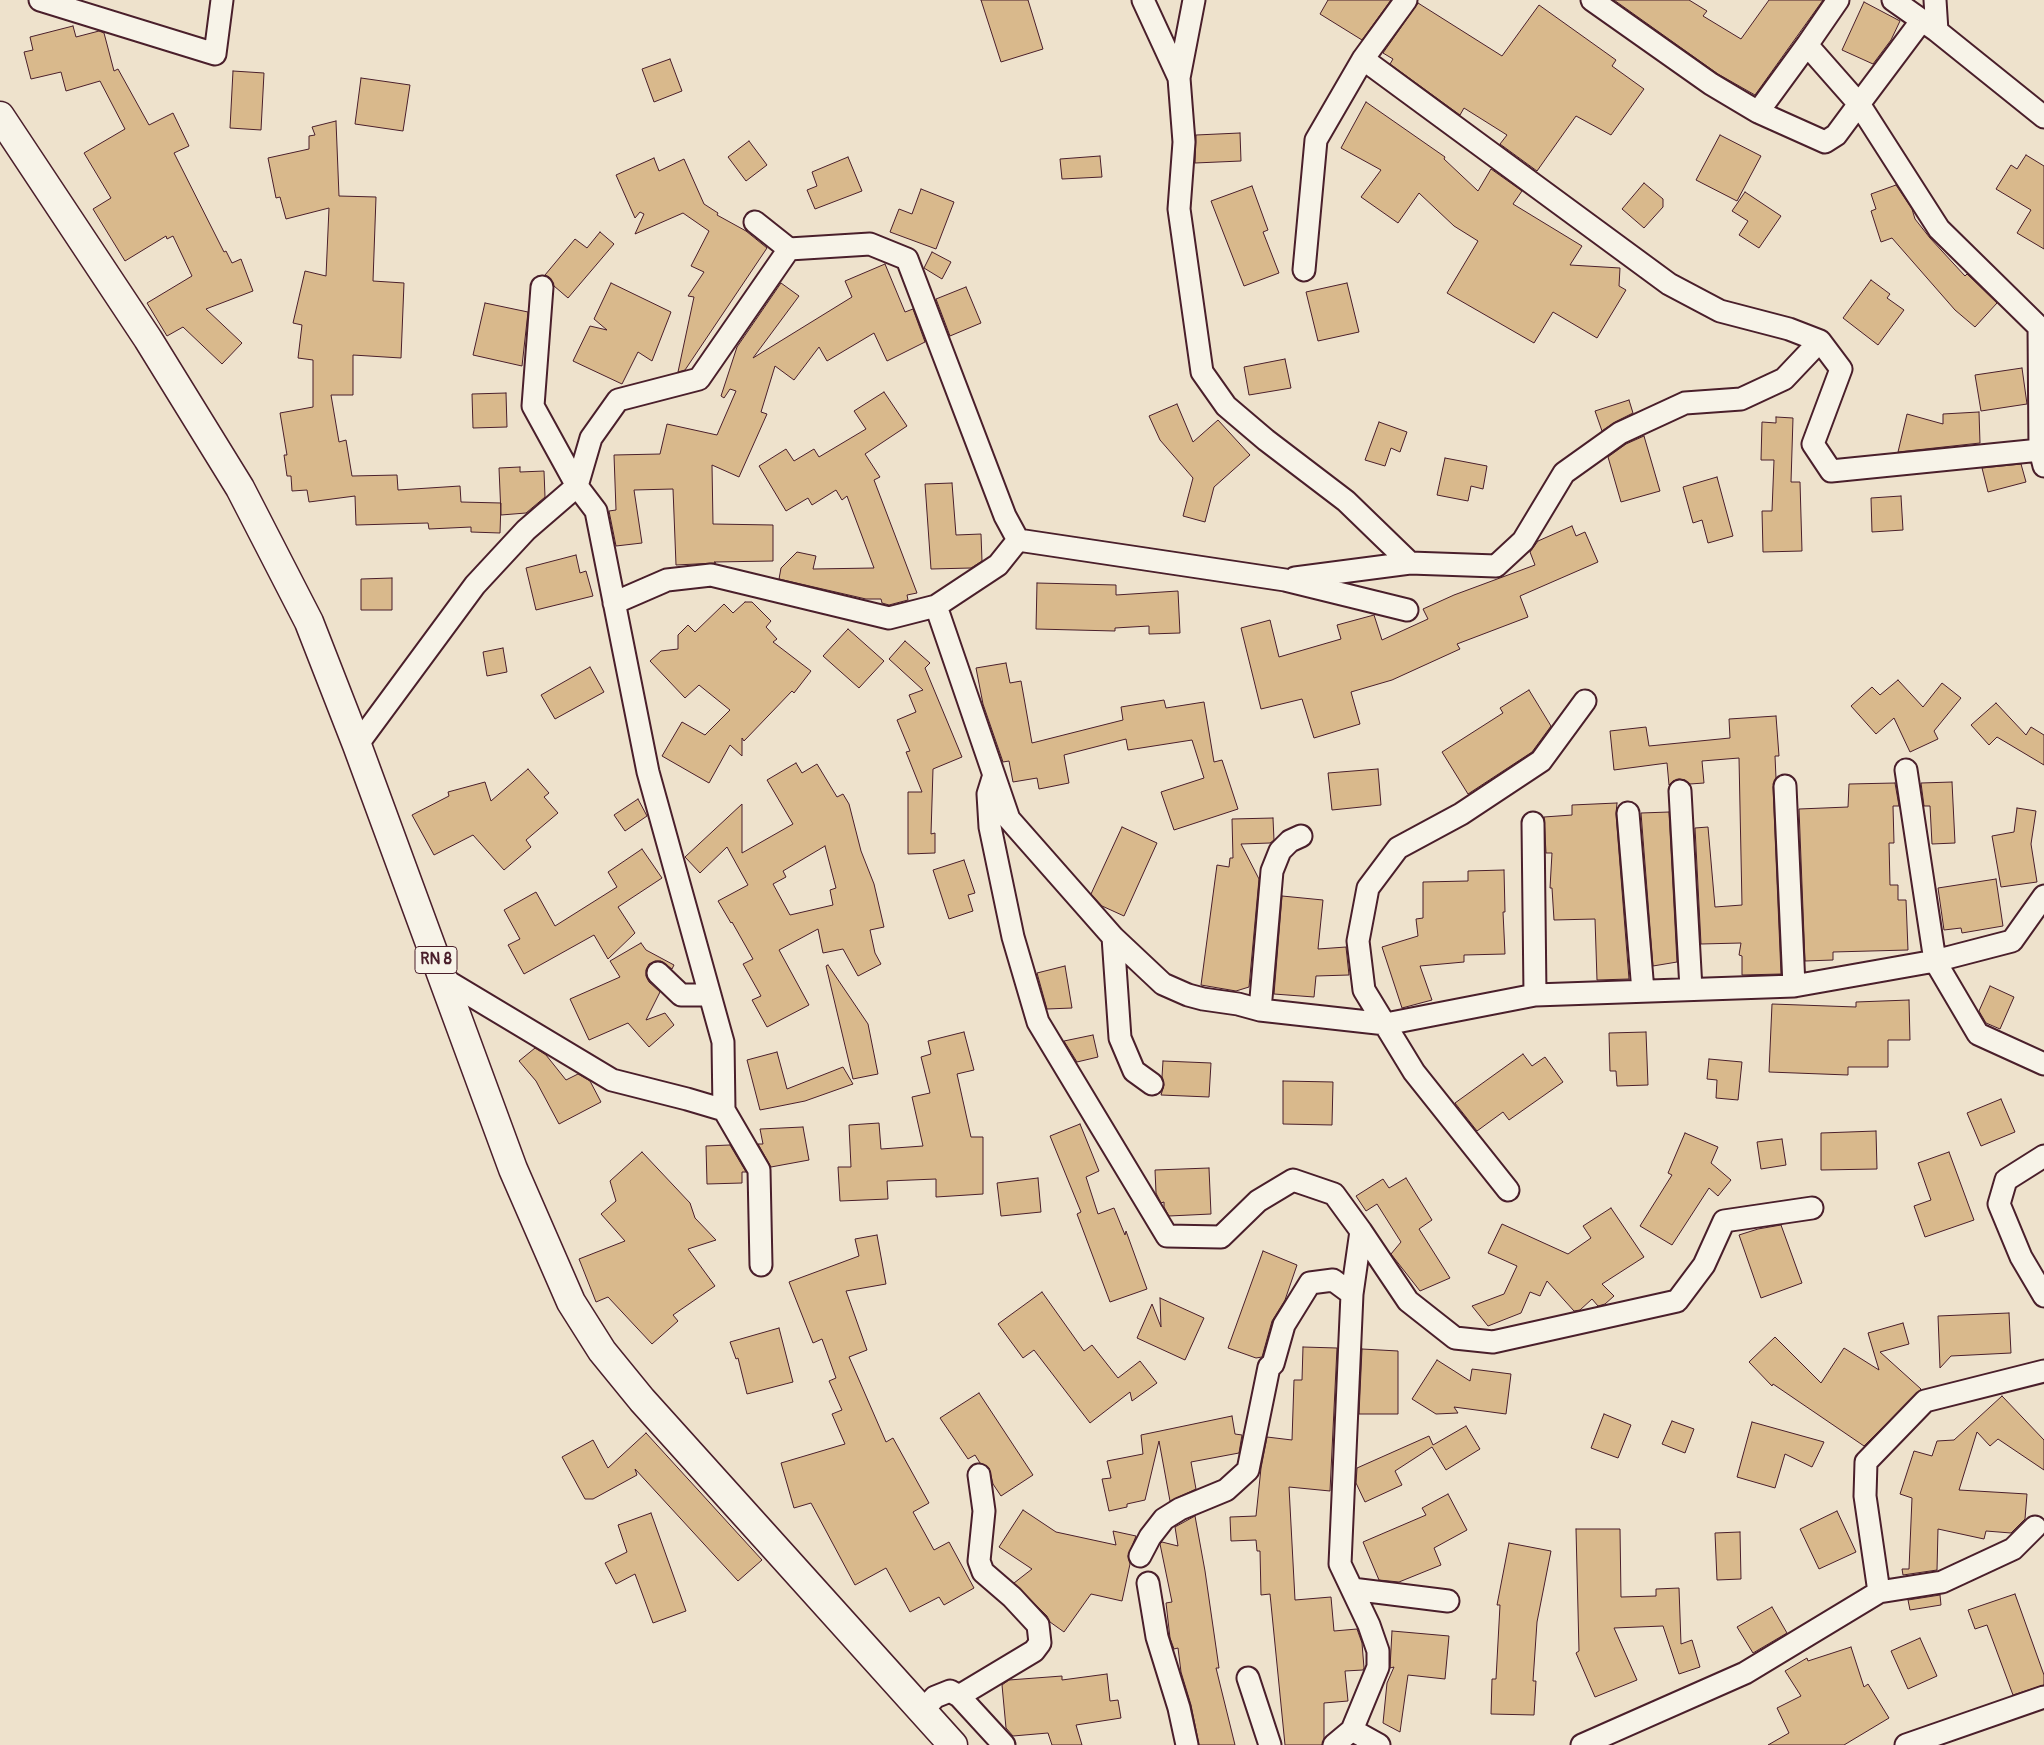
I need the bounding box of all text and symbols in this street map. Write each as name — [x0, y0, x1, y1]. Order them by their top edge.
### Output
road number: RN 8 — [415, 946, 457, 974]

